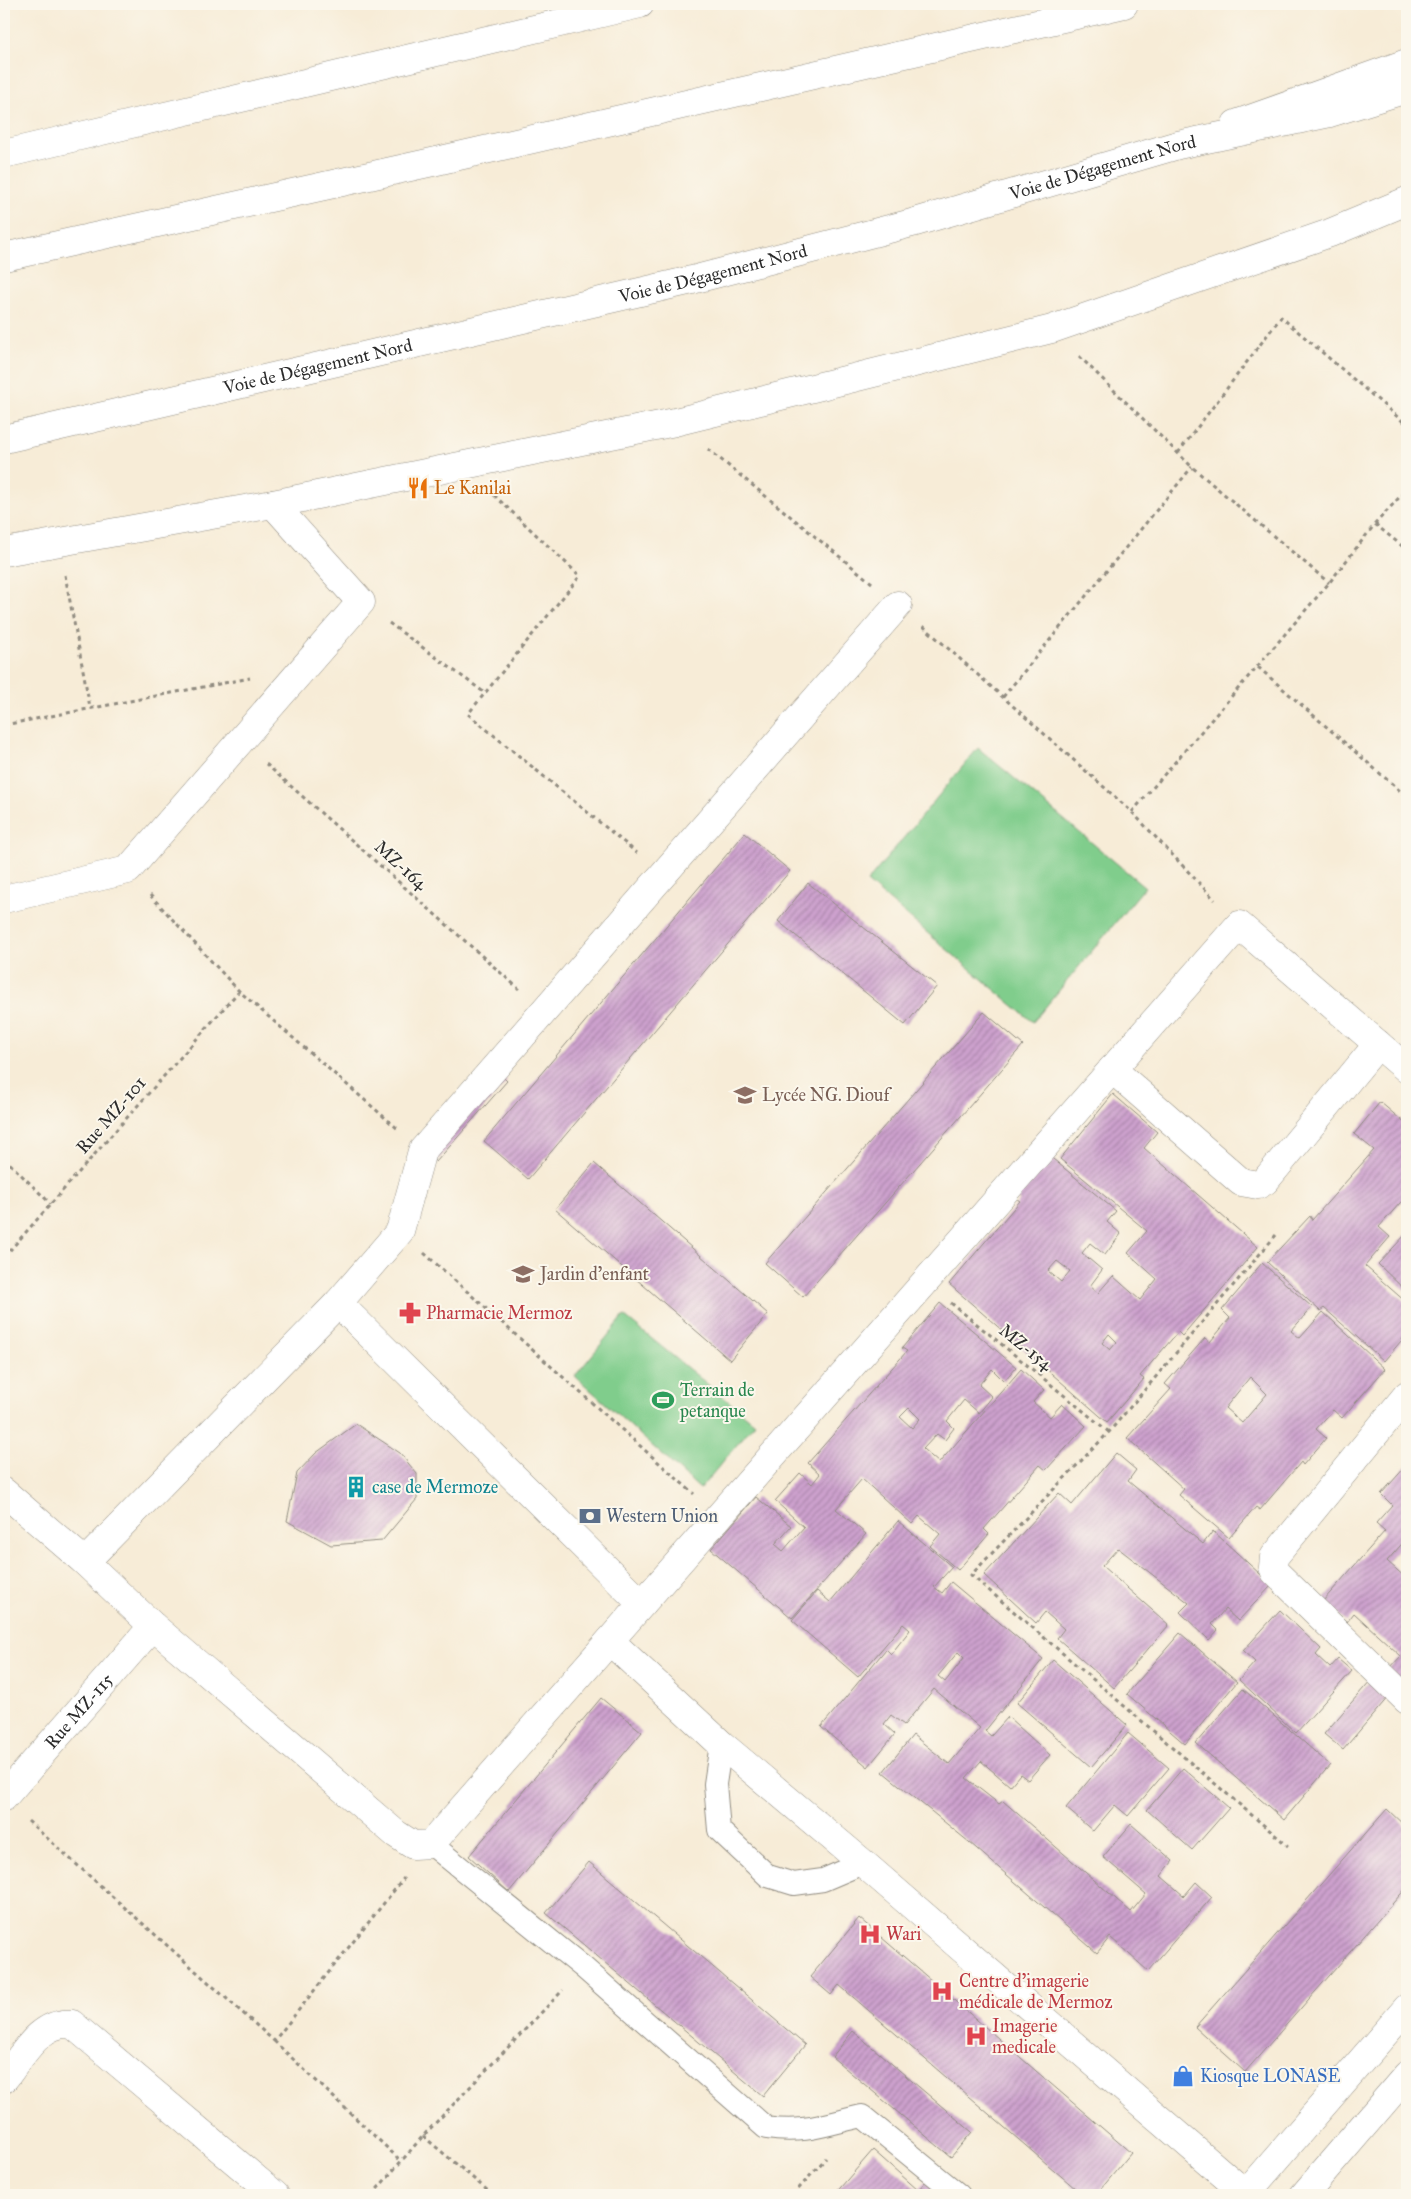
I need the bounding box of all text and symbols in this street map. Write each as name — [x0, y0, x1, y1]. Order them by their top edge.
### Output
street label: Voie de Dégagement Nord — [1006, 131, 1198, 205]
street label: Voie de Dégagement Nord — [616, 240, 809, 308]
street label: Voie de Dégagement Nord — [220, 334, 414, 399]
restaurant icon: Le Kanilai — [405, 475, 431, 501]
place label: Le Kanilai — [434, 477, 511, 499]
street label: MZ-164 — [370, 836, 433, 895]
street label: Rue MZ-101 — [71, 1072, 151, 1158]
school or university icon: Lycée NG. Diouf — [732, 1082, 758, 1108]
place label: Lycée NG. Diouf — [762, 1084, 892, 1106]
school or university icon: Jardin d'enfant — [510, 1261, 536, 1287]
place label: Jardin d'enfant — [538, 1263, 650, 1286]
pharmacy icon: Pharmacie Mermoz — [397, 1300, 423, 1326]
place label: Pharmacie Mermoz — [426, 1302, 572, 1324]
street label: MZ-154 — [995, 1319, 1058, 1376]
place label: Terrain de petanque — [679, 1379, 755, 1423]
sports icon: Terrain de petanque — [650, 1387, 676, 1413]
building icon: case de Mermoze — [343, 1474, 369, 1500]
place label: case de Mermoze — [372, 1476, 498, 1498]
bank icon: Western Union — [577, 1503, 603, 1529]
place label: Western Union — [606, 1505, 718, 1527]
street label: Rue MZ-115 — [40, 1668, 118, 1753]
hospital icon: Wari — [857, 1921, 883, 1947]
place label: Wari — [886, 1923, 922, 1945]
place label: Centre d'imagerie médicale de Mermoz — [959, 1970, 1112, 2013]
hospital icon: Centre d'imagerie médicale de Mermoz — [929, 1978, 955, 2004]
place label: Imagerie medicale — [992, 2015, 1057, 2058]
hospital icon: Imagerie medicale — [963, 2023, 989, 2049]
shop icon: Kiosque LONASE — [1170, 2063, 1196, 2089]
place label: Kiosque LONASE — [1200, 2065, 1340, 2088]

